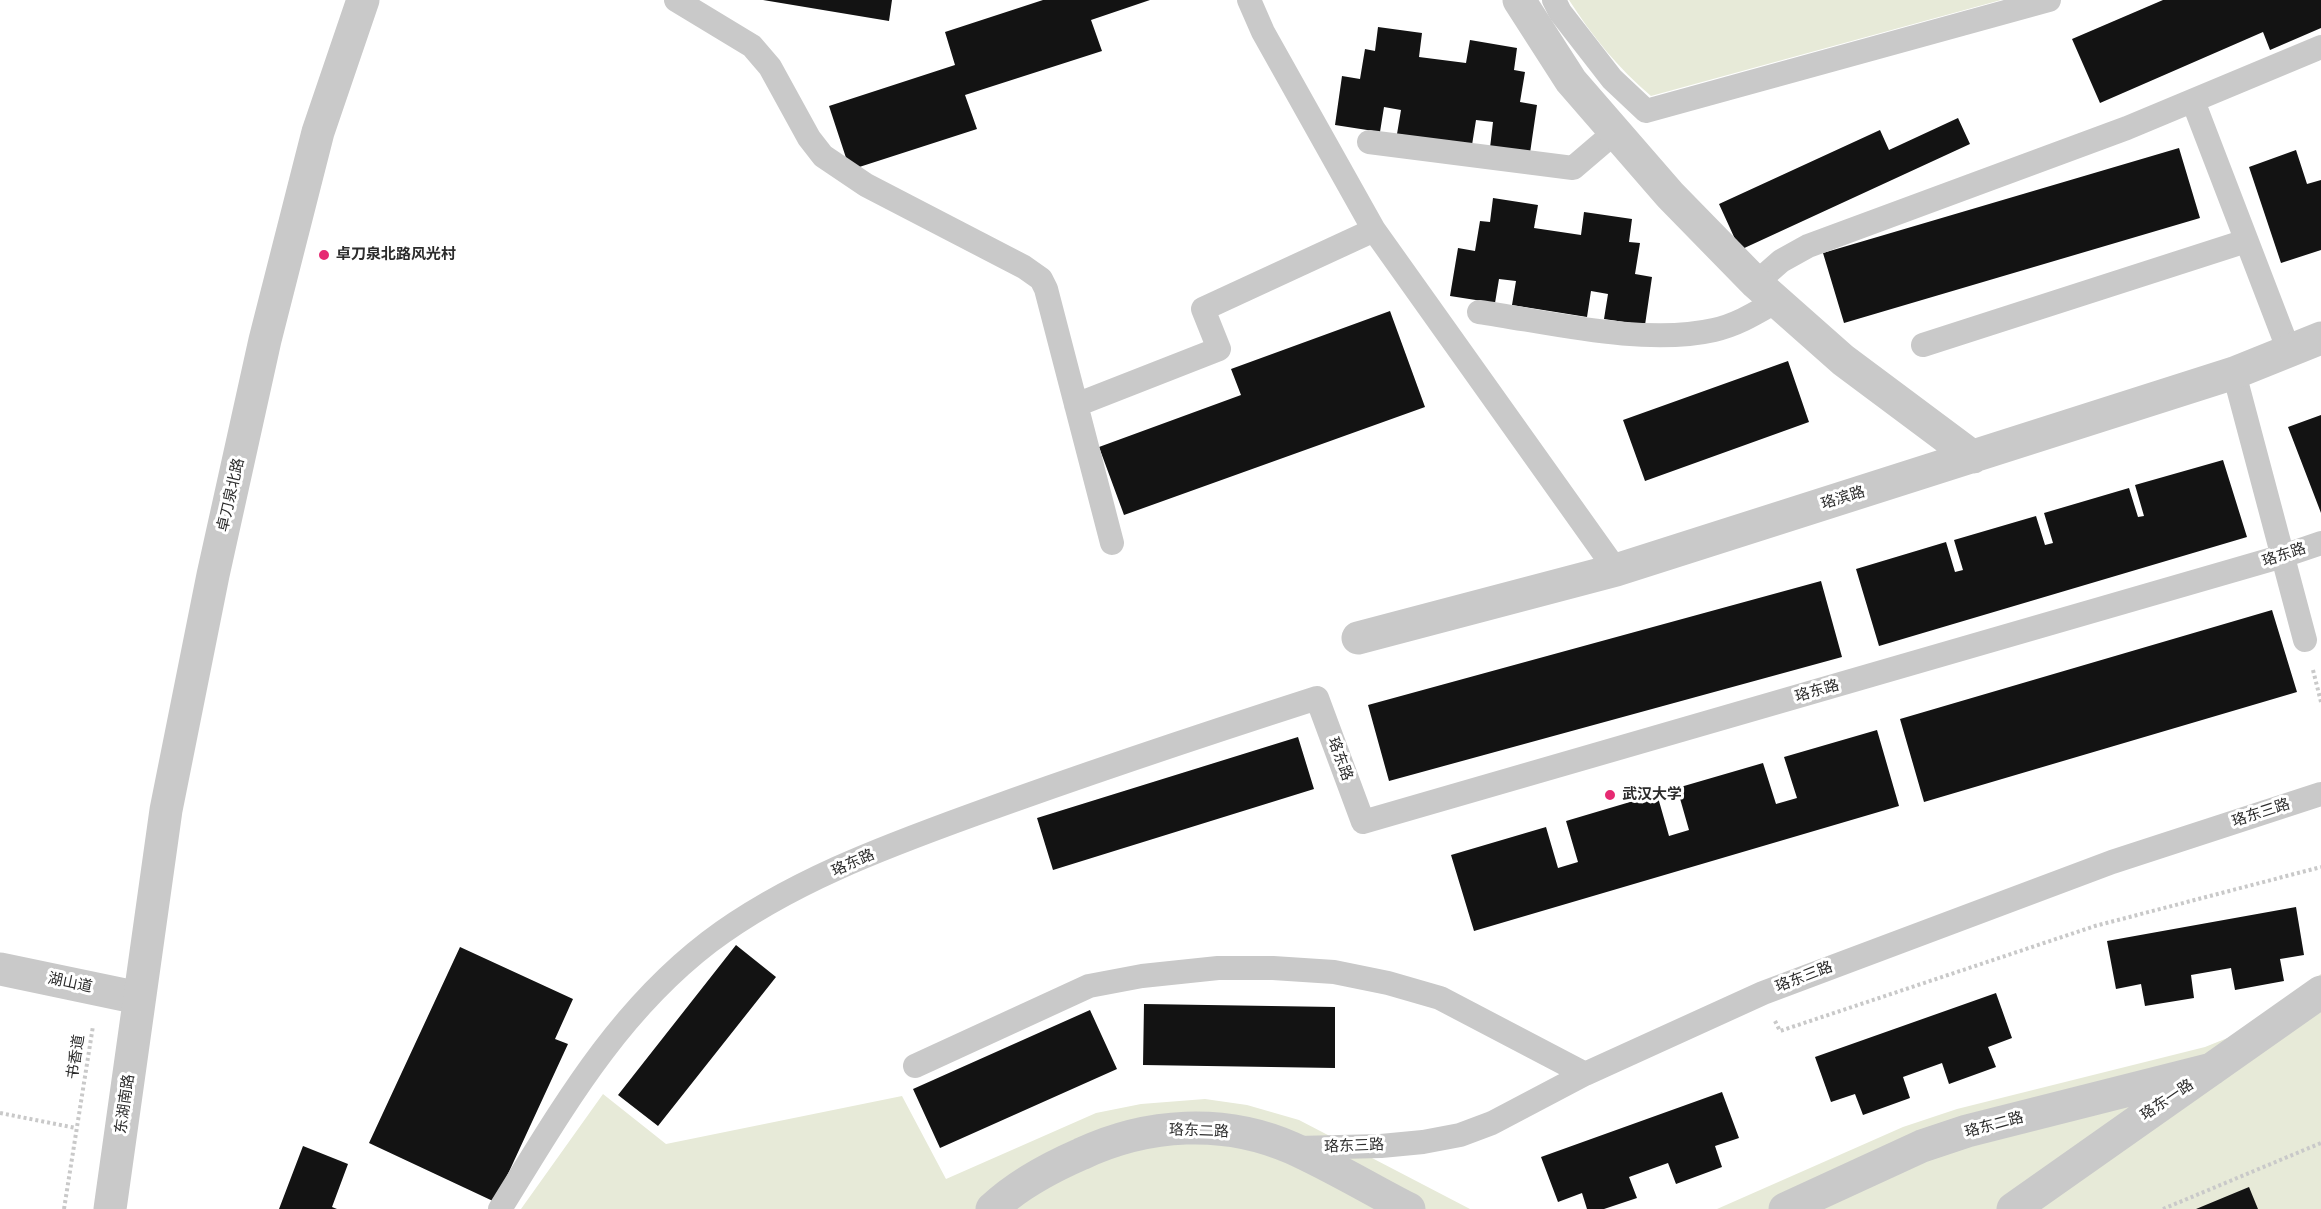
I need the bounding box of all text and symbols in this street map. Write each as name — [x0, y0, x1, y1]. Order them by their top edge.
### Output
place label: 卓刀泉北路风光村 — [336, 246, 456, 264]
marker: 卓刀泉北路风光村 — [317, 248, 331, 262]
street label: 卓刀泉北路 — [214, 456, 248, 534]
street label: 珞滨路 — [1819, 483, 1867, 513]
street label: 珞东路 — [2260, 539, 2308, 571]
street label: 珞东路 — [1793, 676, 1841, 706]
street label: 珞东路 — [1324, 735, 1356, 783]
place label: 武汉大学 — [1622, 786, 1682, 804]
marker: 武汉大学 — [1603, 788, 1617, 802]
street label: 珞东三路 — [2230, 795, 2292, 831]
street label: 珞东路 — [829, 846, 877, 880]
street label: 珞东三路 — [1773, 958, 1835, 996]
street label: 湖山道 — [46, 970, 94, 996]
street label: 书香道 — [64, 1033, 88, 1081]
street label: 东湖南路 — [112, 1073, 138, 1135]
street label: 珞东一路 — [2137, 1076, 2197, 1124]
street label: 珞东二路 — [1963, 1109, 2025, 1141]
street label: 珞东二路 — [1169, 1121, 1229, 1141]
street label: 珞东三路 — [1324, 1136, 1384, 1156]

